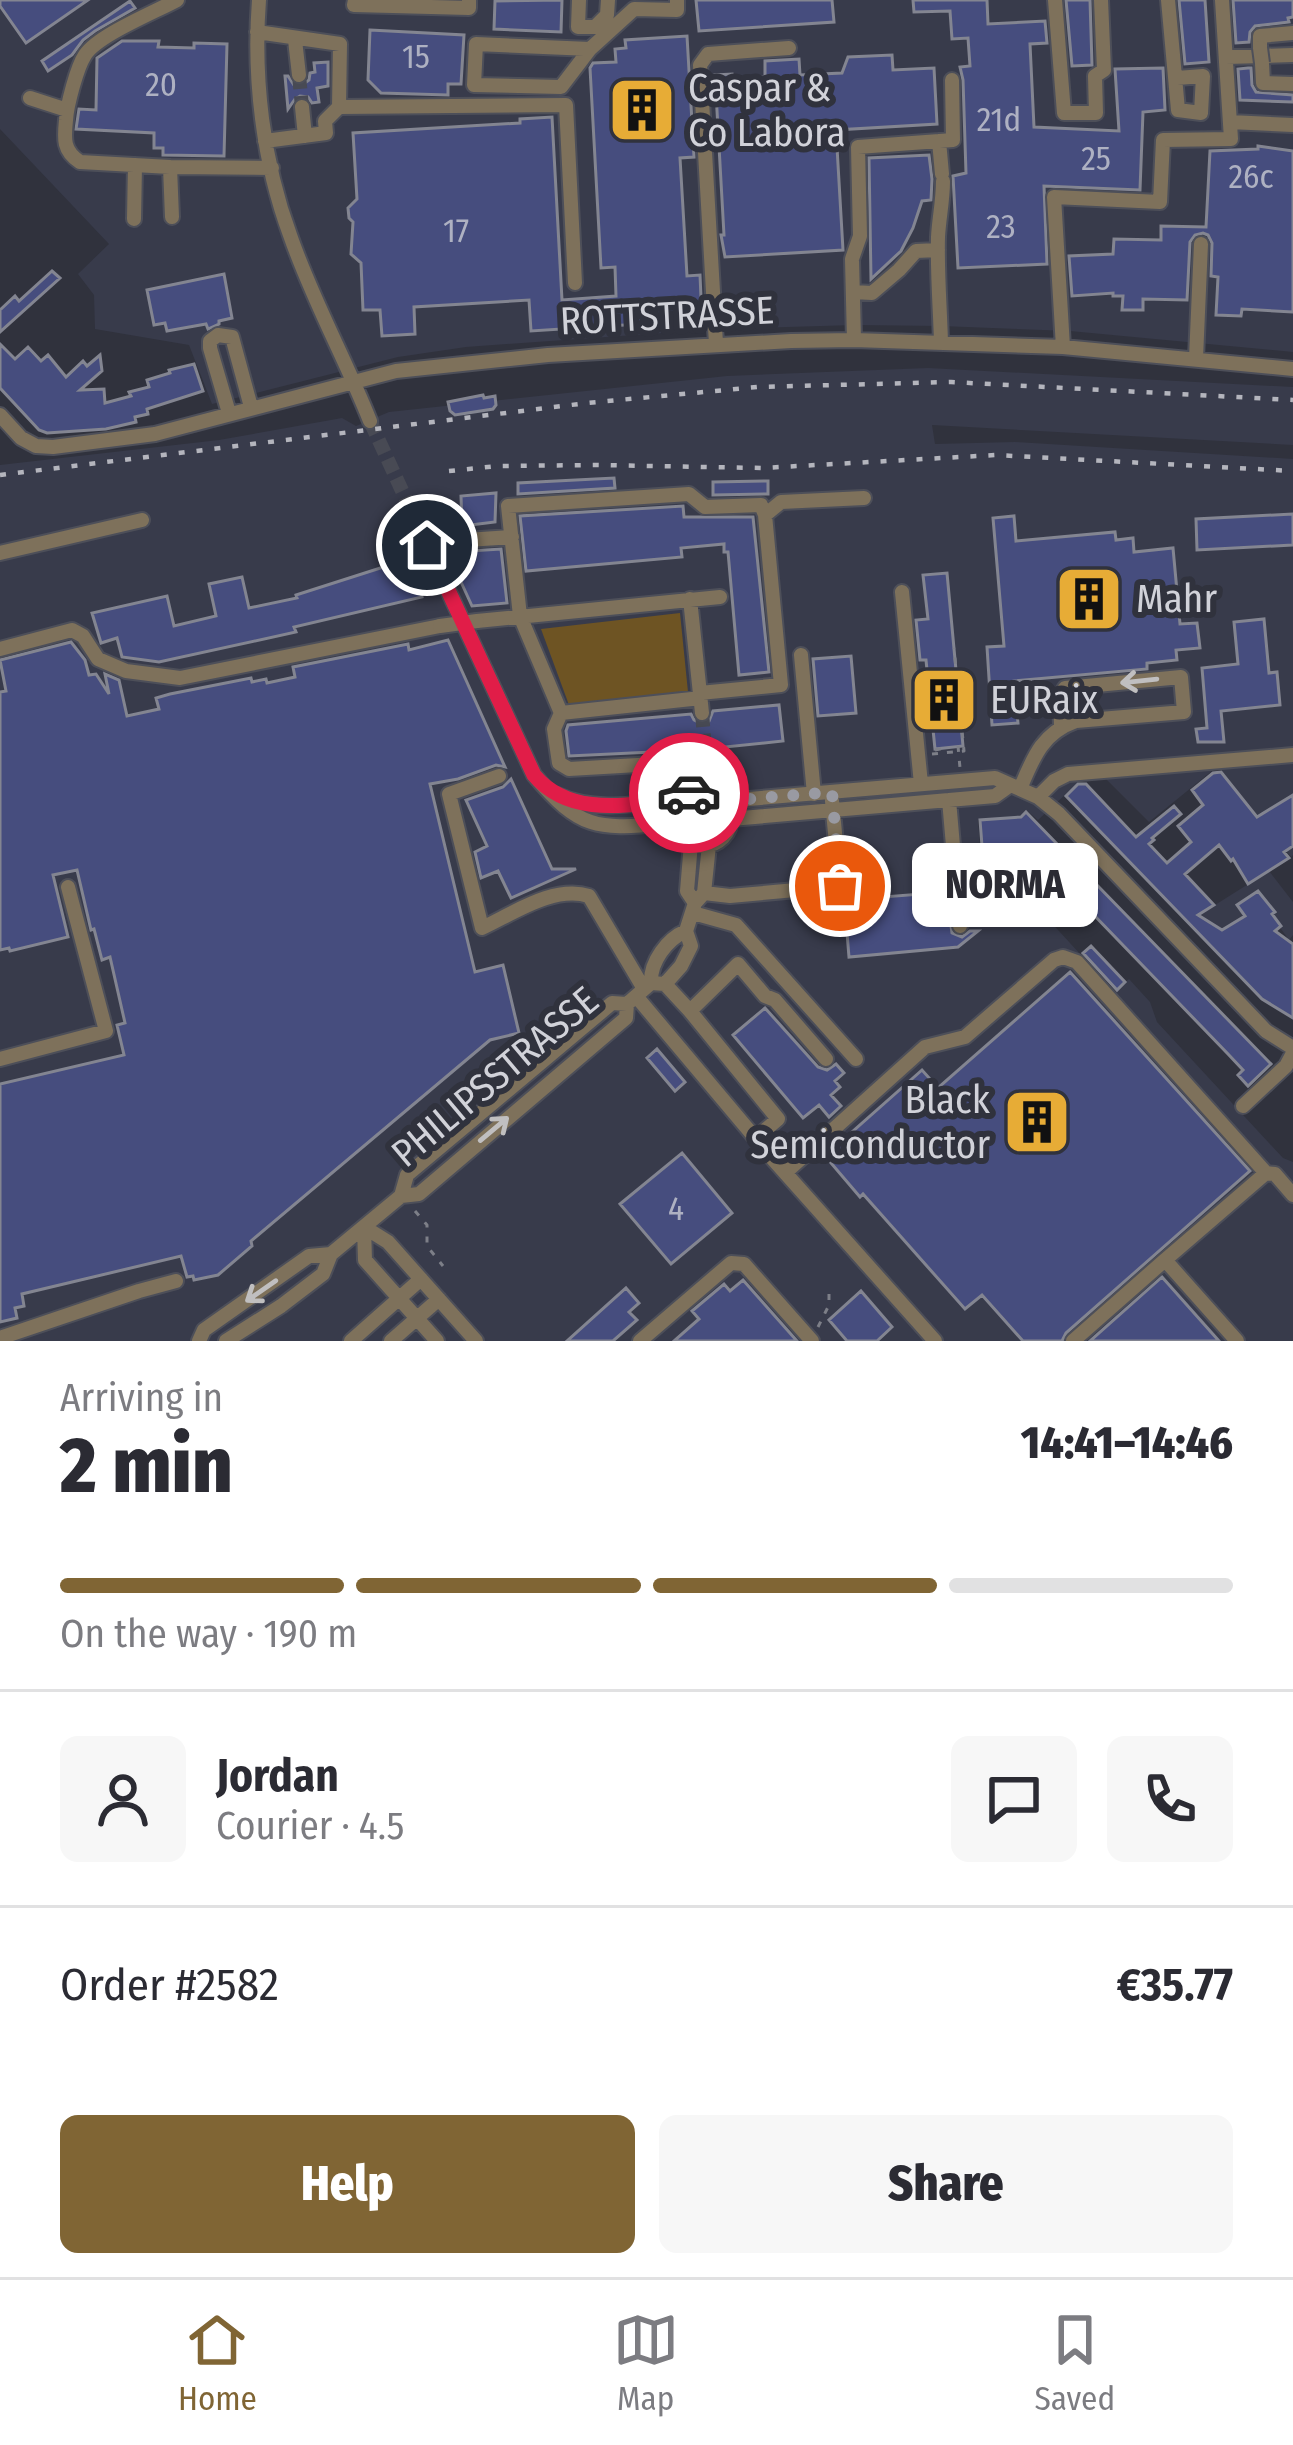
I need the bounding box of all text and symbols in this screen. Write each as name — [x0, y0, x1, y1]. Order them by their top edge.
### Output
house number: 15 — [402, 37, 430, 77]
house number: 20 — [145, 65, 177, 105]
place label: Caspar & Co Labora — [688, 65, 846, 156]
building icon: Caspar & Co Labora — [607, 75, 677, 145]
house number: 21d — [977, 100, 1021, 140]
house number: 25 — [1081, 139, 1111, 179]
house number: 26c — [1228, 157, 1274, 197]
house number: 23 — [986, 207, 1016, 247]
house number: 17 — [443, 211, 469, 251]
street label: ROTTSTRASSE — [559, 287, 775, 345]
pin — [376, 494, 478, 596]
icon: home — [394, 512, 460, 578]
building icon: Mahr — [1054, 564, 1124, 634]
place label: Mahr — [1136, 576, 1217, 622]
building icon: EURaix — [909, 665, 979, 735]
one-way arrow — [1120, 670, 1159, 693]
place label: EURaix — [990, 677, 1098, 723]
courier — [629, 733, 749, 853]
icon: car — [656, 760, 722, 826]
pin — [789, 835, 891, 937]
callout: NORMA — [912, 844, 1098, 928]
icon: bag — [807, 853, 873, 919]
text: NORMA — [945, 862, 1065, 908]
street label: PHILIPSSTRASSE — [383, 977, 607, 1177]
place label: Black Semiconductor — [750, 1077, 991, 1168]
building icon: Black Semiconductor — [1002, 1087, 1072, 1157]
one-way arrow — [478, 1116, 509, 1144]
house number: 4 — [668, 1189, 684, 1229]
one-way arrow — [245, 1278, 279, 1303]
text: Arriving in — [60, 1375, 223, 1421]
text: 14:41–14:46 — [1021, 1416, 1233, 1470]
text: 2 min — [60, 1419, 233, 1513]
text: On the way · 190 m — [60, 1611, 357, 1657]
button: person — [60, 1736, 186, 1862]
button: chat — [951, 1736, 1077, 1862]
button: phone — [1107, 1736, 1233, 1862]
text: Jordan — [216, 1749, 339, 1803]
text: Courier · 4.5 — [216, 1803, 404, 1849]
text: Order #2582 — [60, 1958, 279, 2012]
text: €35.77 — [1117, 1958, 1233, 2012]
button: Help — [60, 2115, 635, 2253]
button: Share — [659, 2115, 1233, 2253]
tab: Home — [178, 2307, 257, 2419]
tab: Map — [613, 2307, 679, 2419]
tab: Saved — [1035, 2307, 1115, 2419]

